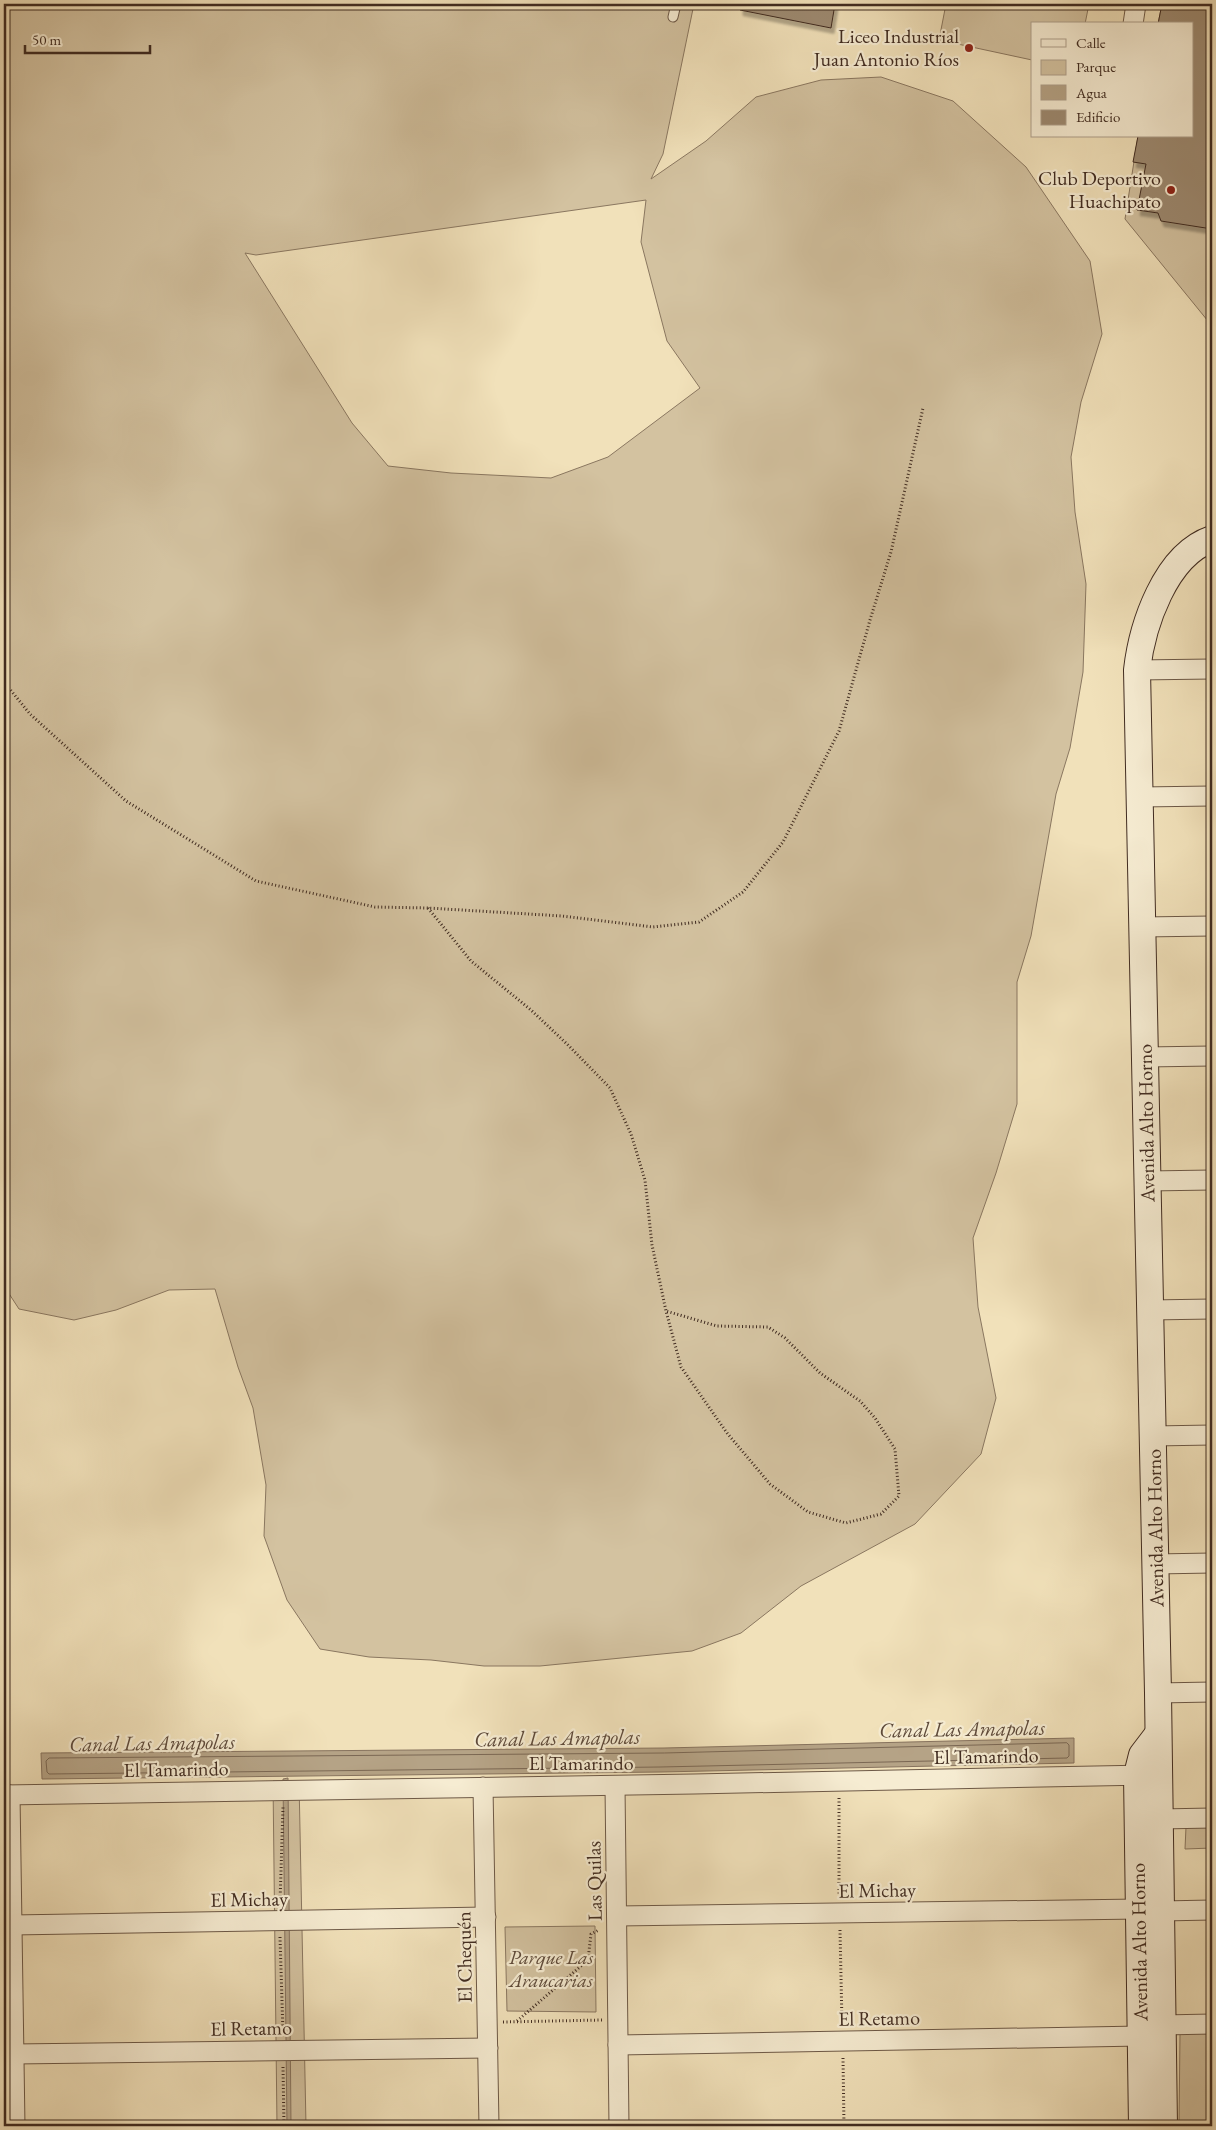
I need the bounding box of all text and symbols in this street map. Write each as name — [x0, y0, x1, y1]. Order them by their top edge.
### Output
scale bar — [25, 22, 150, 54]
legend — [1031, 22, 1194, 138]
place label: Liceo Industrial Juan Antonio Ríos — [812, 23, 959, 72]
text: 50 m — [32, 30, 61, 49]
text: Calle — [1076, 33, 1106, 52]
marker: Liceo Industrial Juan Antonio Ríos — [963, 42, 975, 54]
text: Parque — [1076, 57, 1116, 76]
text: Agua — [1075, 83, 1107, 102]
text: Edificio — [1076, 107, 1120, 126]
place label: Club Deportivo Huachipato — [1038, 165, 1161, 214]
marker: Club Deportivo Huachipato — [1165, 184, 1177, 196]
street label: Avenida Alto Horno — [1132, 1044, 1160, 1203]
street label: Avenida Alto Horno — [1141, 1449, 1169, 1608]
water label: Canal Las Amapolas — [879, 1714, 1045, 1743]
water label: Canal Las Amapolas — [474, 1723, 640, 1752]
water label: Canal Las Amapolas — [69, 1728, 235, 1757]
street label: El Tamarindo — [933, 1742, 1039, 1770]
street label: El Tamarindo — [528, 1750, 634, 1776]
street label: El Tamarindo — [123, 1755, 229, 1783]
street label: Las Quilas — [580, 1841, 608, 1921]
street label: Avenida Alto Horno — [1125, 1863, 1153, 2022]
street label: El Michay — [838, 1876, 916, 1904]
street label: El Michay — [210, 1885, 288, 1913]
street label: El Chequén — [450, 1911, 478, 2003]
park label: Parque Las Araucarias — [507, 1944, 594, 1993]
street label: El Retamo — [838, 2004, 920, 2032]
street label: El Retamo — [210, 2014, 292, 2042]

